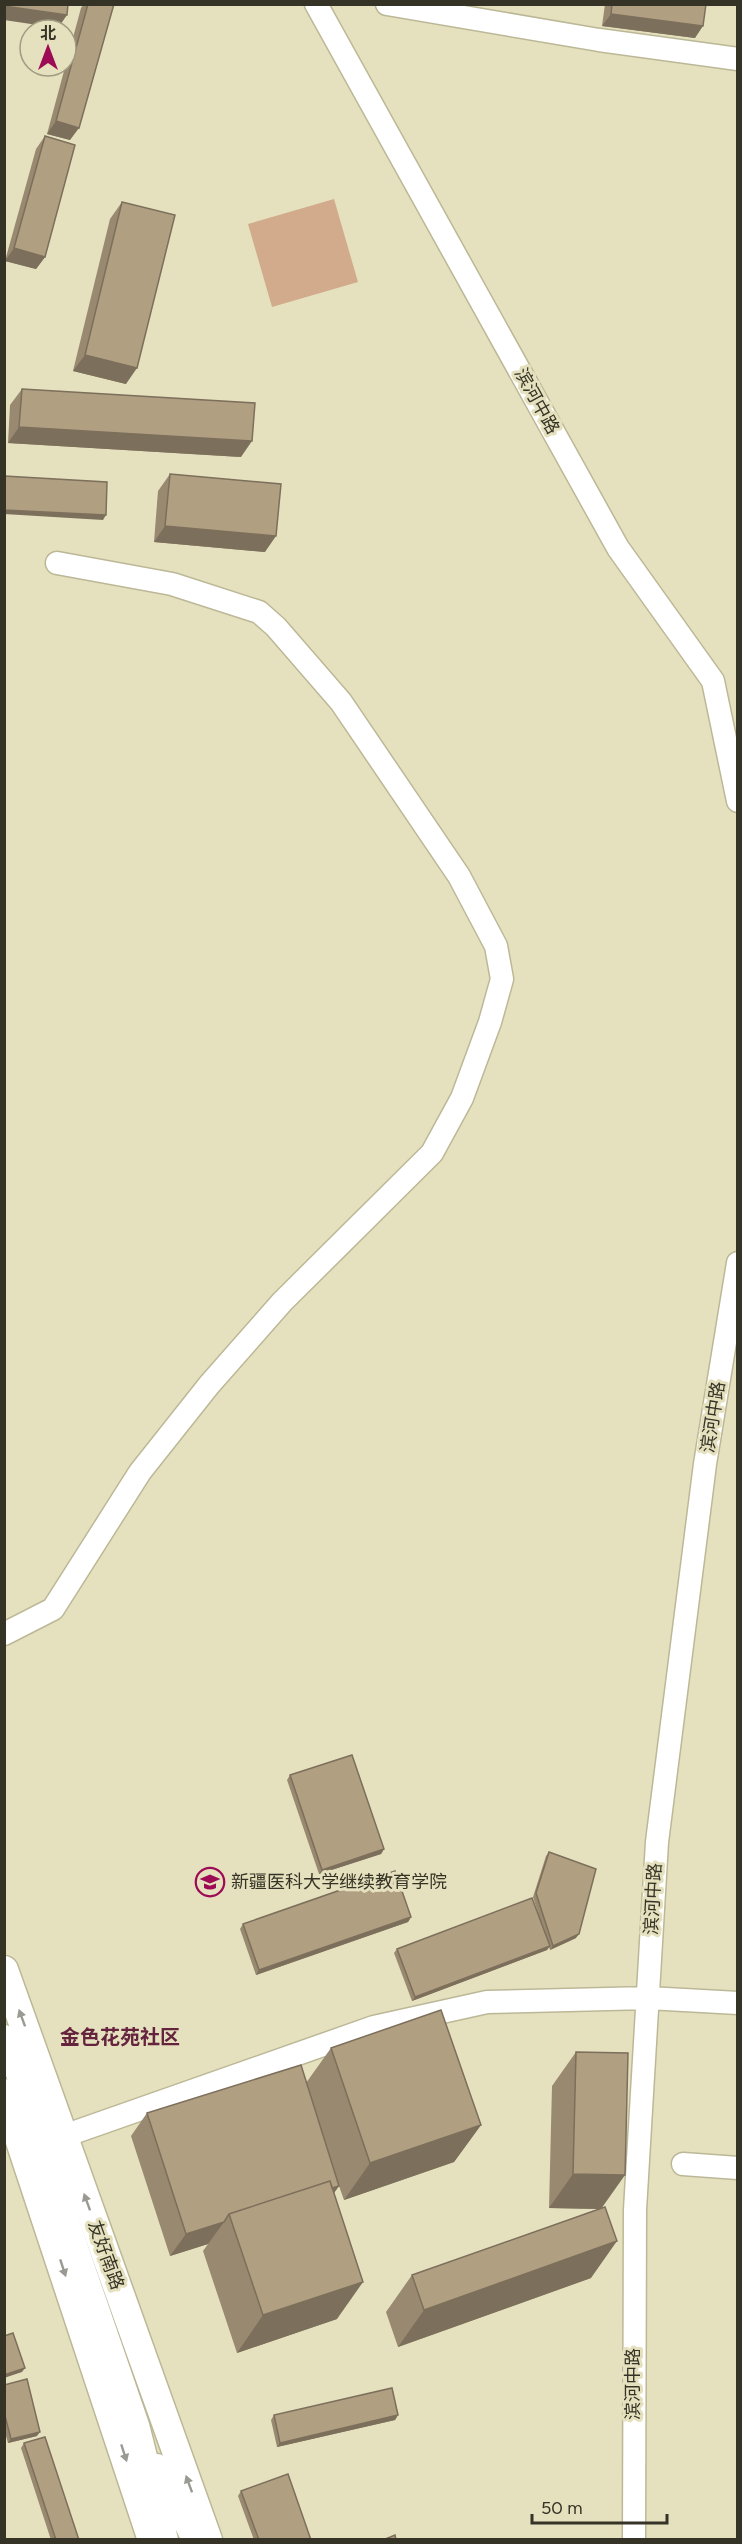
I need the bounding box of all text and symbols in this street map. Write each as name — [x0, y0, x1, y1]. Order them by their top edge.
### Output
north arrow — [18, 18, 78, 78]
text: 北 — [40, 24, 56, 43]
street label: 滨河中路 — [510, 364, 564, 438]
street label: 滨河中路 — [697, 1380, 729, 1454]
street label: 滨河中路 — [640, 1862, 666, 1936]
school or university icon: 新疆医科大学继续教育学院 — [194, 1866, 226, 1898]
place label: 新疆医科大学继续教育学院 — [231, 1871, 447, 1893]
one-way arrow — [16, 2009, 26, 2027]
district label: 金色花苑社区 — [60, 2025, 180, 2049]
one-way arrow — [82, 2193, 92, 2211]
street label: 友好南路 — [83, 2217, 129, 2293]
one-way arrow — [59, 2259, 68, 2277]
street label: 滨河中路 — [622, 2348, 644, 2420]
one-way arrow — [119, 2444, 129, 2462]
one-way arrow — [183, 2475, 193, 2493]
scale bar — [532, 2487, 667, 2525]
text: 50 m — [541, 2497, 583, 2519]

